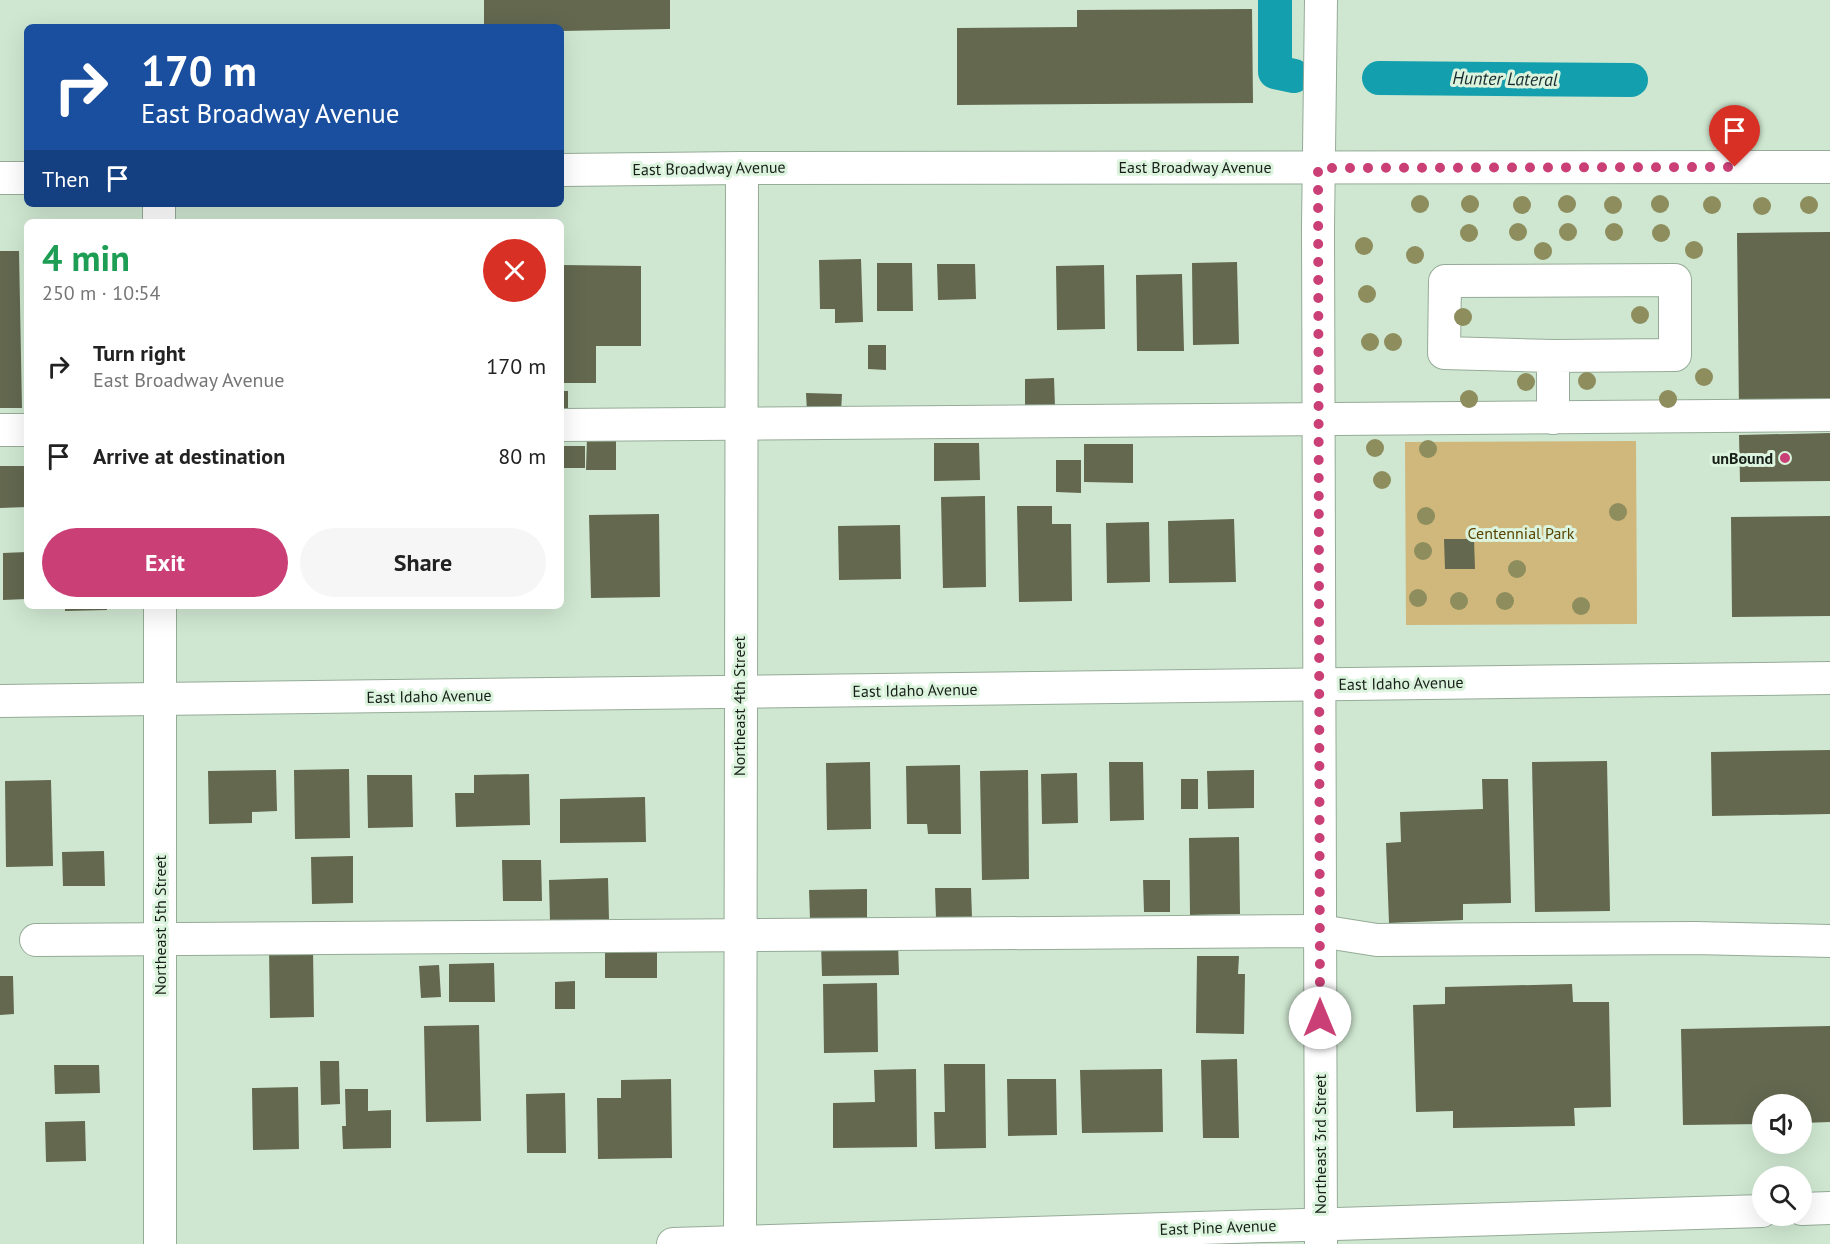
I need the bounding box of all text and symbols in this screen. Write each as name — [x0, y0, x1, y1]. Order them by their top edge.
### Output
text: 170 m — [141, 43, 257, 98]
icon: right — [42, 48, 120, 126]
water label: Hunter Lateral — [1452, 66, 1558, 91]
text: East Broadway Avenue — [141, 96, 399, 130]
pin — [1709, 105, 1760, 167]
icon: arrive — [1718, 114, 1751, 147]
street label: East Broadway Avenue — [632, 157, 786, 179]
street label: East Broadway Avenue — [1118, 157, 1272, 177]
icon: arrive — [101, 162, 134, 195]
text: Then — [42, 165, 89, 193]
text: 4 min — [42, 234, 130, 281]
button: close — [483, 239, 546, 302]
text: 250 m · 10:54 — [42, 280, 160, 306]
text: Turn right — [93, 339, 185, 367]
icon: right — [42, 350, 75, 383]
text: 170 m — [486, 352, 546, 380]
text: East Broadway Avenue — [93, 367, 284, 393]
icon: arrive — [42, 440, 75, 473]
text: Arrive at destination — [93, 442, 285, 470]
text: 80 m — [498, 442, 546, 470]
place label: unBound — [1712, 448, 1773, 468]
marker: unBound — [1778, 451, 1792, 465]
park label: Centennial Park — [1468, 523, 1575, 543]
button: Exit — [42, 528, 288, 597]
button: Share — [300, 528, 546, 597]
street label: Northeast 4th Street — [729, 635, 749, 776]
street label: East Idaho Avenue — [1338, 672, 1464, 694]
street label: East Idaho Avenue — [852, 679, 978, 701]
street label: East Idaho Avenue — [366, 685, 492, 707]
street label: Northeast 5th Street — [150, 854, 170, 995]
position arrow — [1288, 986, 1352, 1050]
street label: Northeast 3rd Street — [1310, 1074, 1330, 1214]
map controls — [1752, 1094, 1812, 1226]
button: sound — [1752, 1094, 1812, 1154]
button: search — [1752, 1166, 1812, 1226]
street label: East Pine Avenue — [1159, 1215, 1277, 1239]

